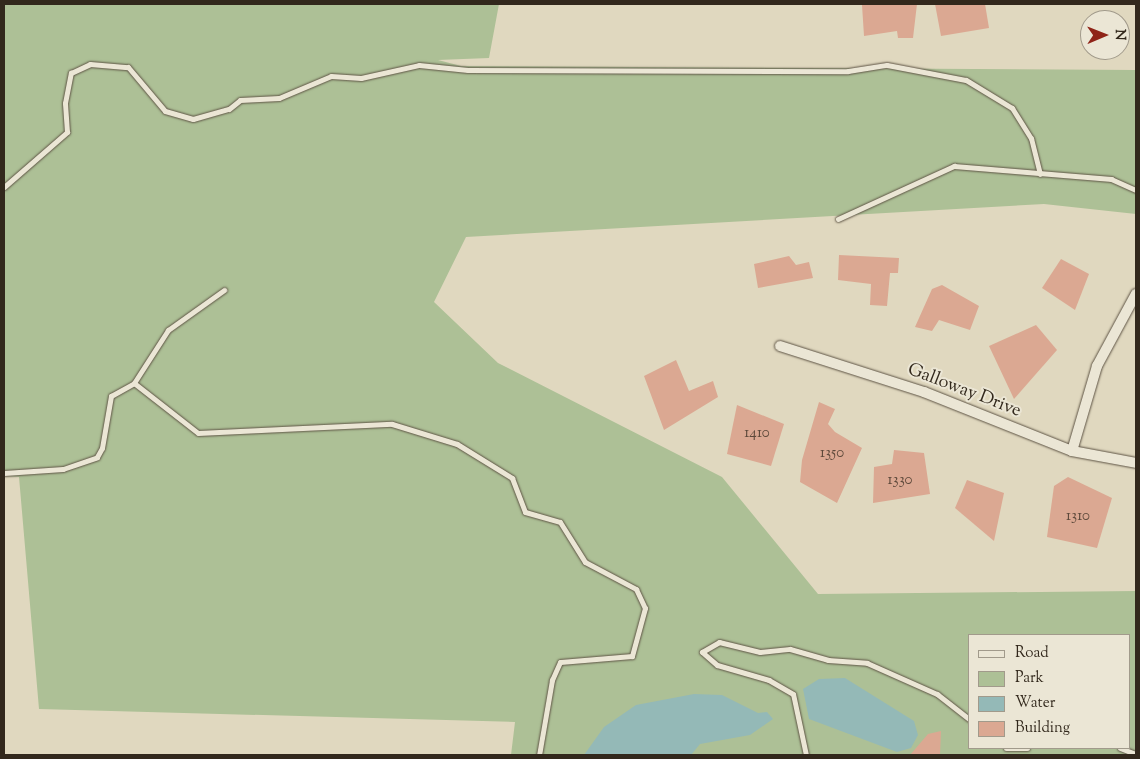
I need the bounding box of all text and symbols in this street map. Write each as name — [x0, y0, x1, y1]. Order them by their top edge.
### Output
north arrow — [1080, 10, 1130, 60]
text: N — [1109, 29, 1129, 41]
street label: Galloway Drive — [904, 359, 1024, 423]
house number: 1410 — [744, 425, 770, 443]
house number: 1350 — [820, 445, 844, 463]
house number: 1330 — [887, 472, 913, 490]
house number: 1310 — [1066, 508, 1090, 526]
legend — [968, 634, 1130, 749]
text: Road — [1015, 643, 1049, 664]
text: Park — [1015, 668, 1044, 689]
text: Water — [1015, 693, 1055, 714]
text: Building — [1015, 718, 1070, 739]

